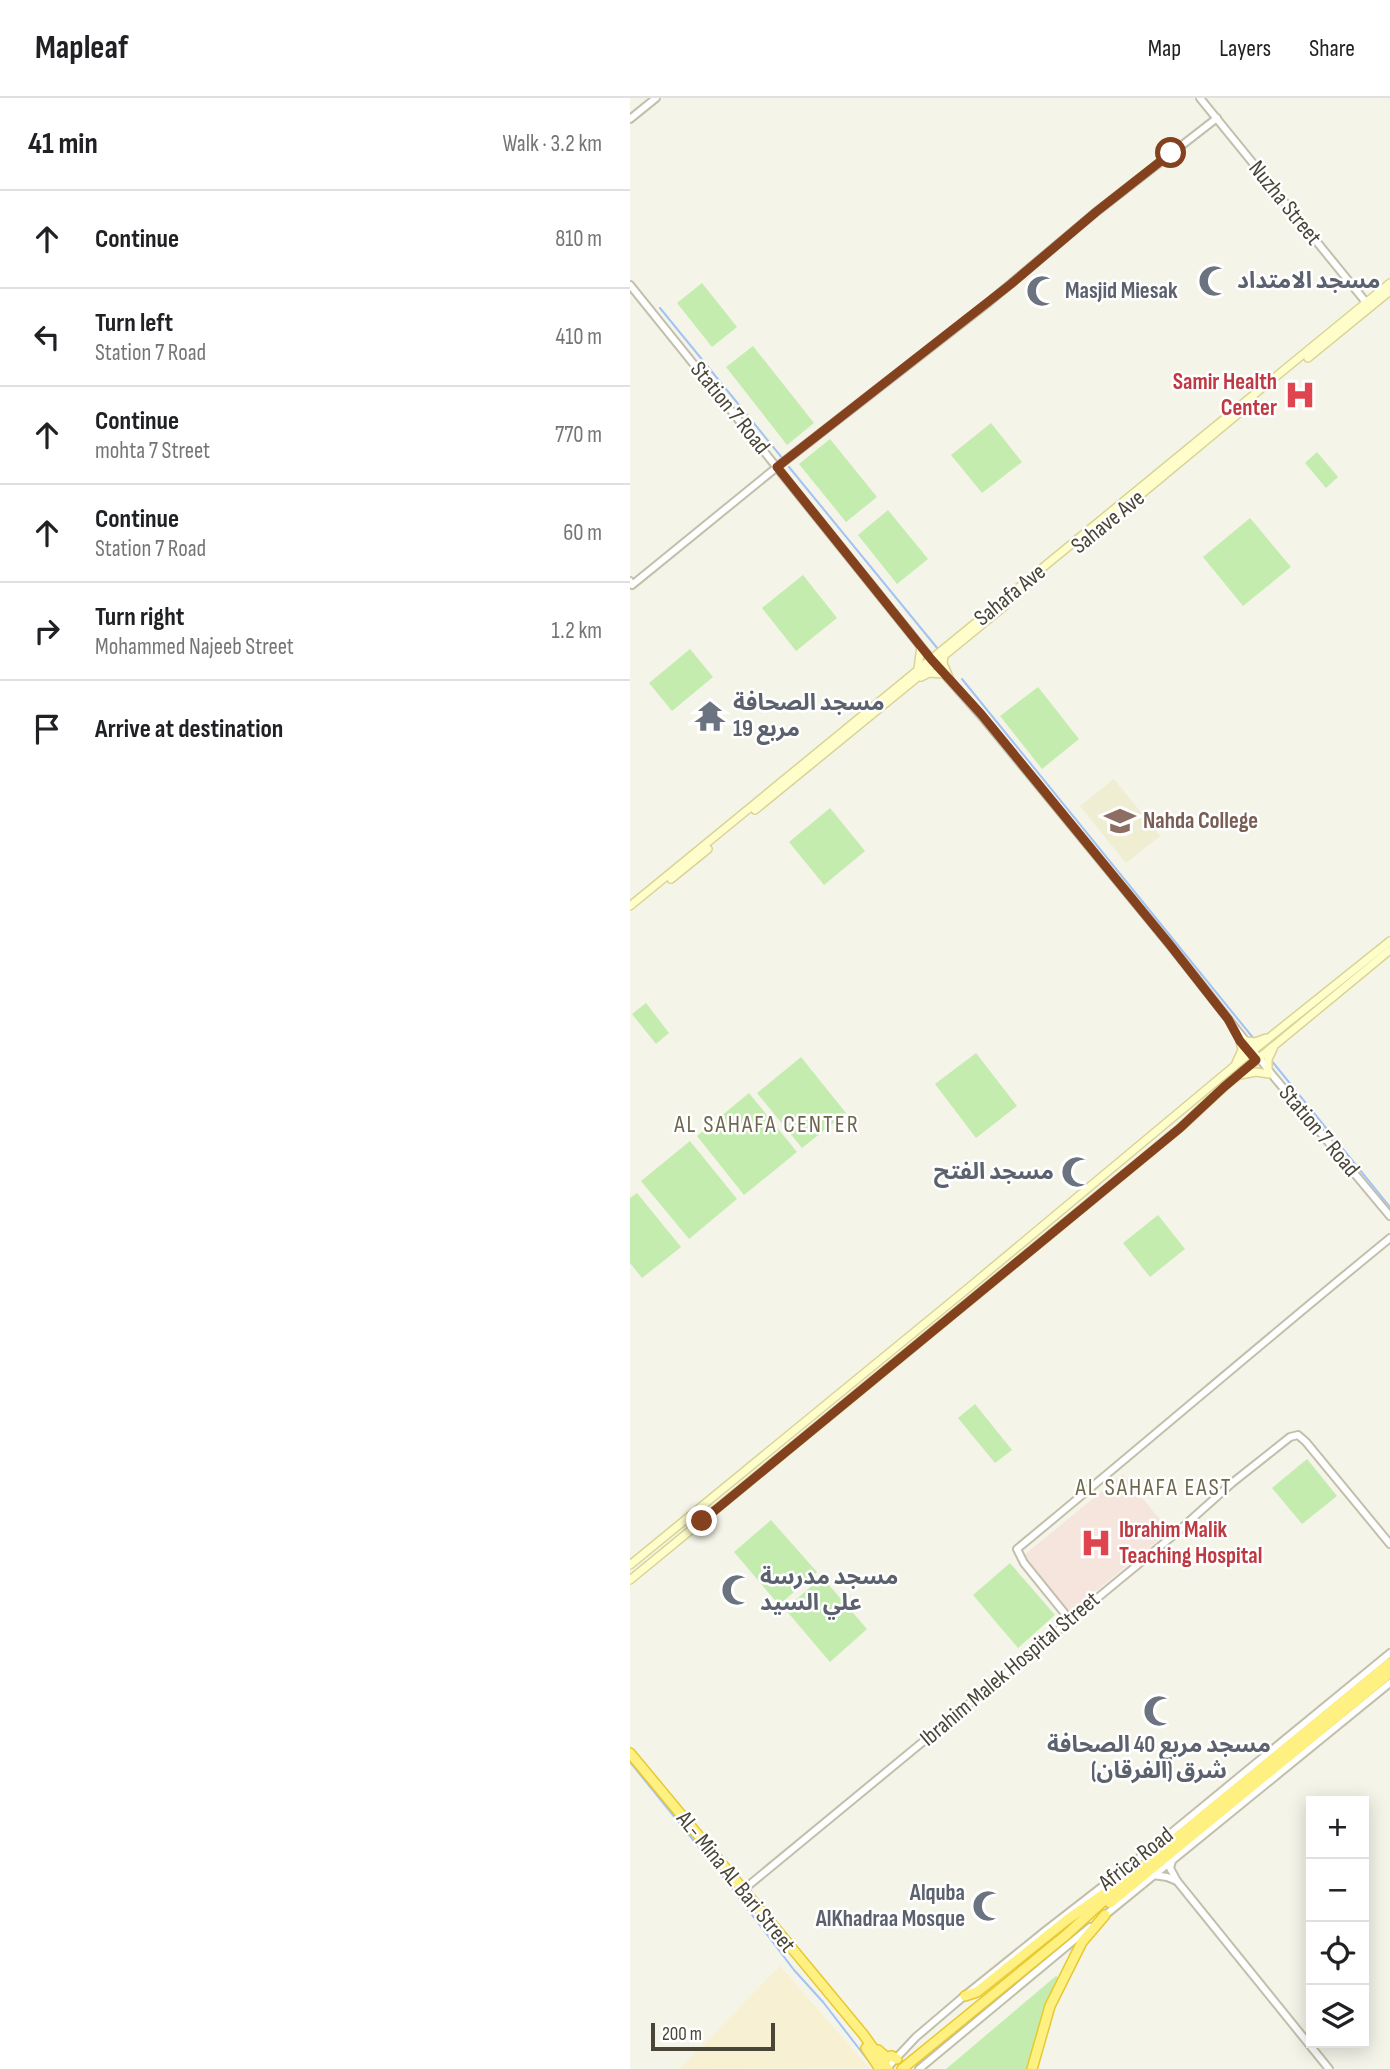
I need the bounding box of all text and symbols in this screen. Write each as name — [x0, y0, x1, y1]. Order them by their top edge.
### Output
text: Mapleaf — [35, 28, 128, 68]
text: Map — [1148, 34, 1181, 63]
text: Layers — [1219, 34, 1271, 63]
text: Share — [1309, 34, 1355, 63]
text: 41 min — [28, 126, 98, 162]
text: Walk · 3.2 km — [502, 130, 602, 158]
route start — [1155, 137, 1186, 168]
street label: Nuzha Street — [1242, 155, 1328, 251]
icon: ahead — [28, 220, 66, 258]
text: Continue — [95, 224, 179, 255]
text: 810 m — [555, 225, 602, 253]
mosque icon: مسجد الامتداد — [1197, 264, 1231, 298]
place label: مسجد الامتداد — [1237, 267, 1381, 295]
mosque icon: Masjid Miesak — [1025, 274, 1059, 308]
place label: Masjid Miesak — [1065, 277, 1178, 305]
text: Turn left — [95, 308, 173, 339]
icon: left — [28, 318, 66, 356]
text: 410 m — [556, 323, 602, 351]
text: Station 7 Road — [95, 339, 206, 367]
street label: Station 7 Road — [684, 356, 776, 460]
place label: Samir Health Center — [1173, 368, 1277, 422]
hospital icon: Samir Health Center — [1283, 378, 1317, 412]
text: Continue — [95, 406, 179, 437]
icon: ahead — [28, 416, 66, 454]
text: 770 m — [555, 421, 602, 449]
text: mohta 7 Street — [95, 437, 210, 465]
street label: Sahave Ave — [1066, 484, 1150, 560]
text: Continue — [95, 504, 179, 535]
icon: ahead — [28, 514, 66, 552]
text: 60 m — [563, 519, 602, 547]
text: Station 7 Road — [95, 535, 206, 563]
street label: Sahafa Ave — [969, 558, 1051, 632]
text: Turn right — [95, 602, 184, 633]
icon: right — [28, 612, 66, 650]
text: 1.2 km — [552, 617, 602, 645]
text: Mohammed Najeeb Street — [95, 633, 294, 661]
place label: مسجد الصحافة مربع 19 — [733, 689, 885, 745]
temple icon: مسجد الصحافة مربع 19 — [693, 699, 727, 733]
icon: arrive — [28, 710, 66, 748]
text: Arrive at destination — [95, 714, 283, 745]
school or university icon: Nahda College — [1103, 804, 1137, 838]
place label: Nahda College — [1143, 807, 1258, 835]
street label: Station 7 Road — [1273, 1079, 1365, 1183]
district label: AL SAHAFA CENTER — [673, 1110, 860, 1139]
mosque icon: مسجد الفتح — [1060, 1155, 1094, 1189]
place label: مسجد الفتح — [934, 1158, 1054, 1188]
district label: AL SAHAFA EAST — [1075, 1473, 1232, 1502]
route end — [686, 1505, 717, 1536]
place label: Ibrahim Malik Teaching Hospital — [1119, 1516, 1262, 1570]
hospital icon: Ibrahim Malik Teaching Hospital — [1079, 1526, 1113, 1560]
place label: مسجد مدرسة علي السيد — [760, 1563, 898, 1620]
mosque icon: مسجد مدرسة علي السيد — [720, 1573, 754, 1607]
street label: Ibrahim Malek Hospital Street — [915, 1586, 1105, 1752]
mosque icon: مسجد مربع 40 الصحافة شرق (الفرقان) — [1142, 1694, 1176, 1728]
place label: مسجد مربع 40 الصحافة شرق (الفرقان) — [1047, 1731, 1271, 1785]
map controls — [1306, 1796, 1369, 2048]
button: + — [1306, 1796, 1369, 1859]
street label: AL- Mina AL Bari Street — [670, 1805, 802, 1958]
street label: Africa Road — [1092, 1821, 1179, 1897]
button: − — [1306, 1859, 1369, 1922]
place label: Alquba AlKhadraa Mosque — [815, 1879, 965, 1933]
mosque icon: Alquba AlKhadraa Mosque — [971, 1889, 1005, 1923]
button: locate — [1306, 1922, 1369, 1985]
button: layers — [1306, 1985, 1369, 2048]
scale bar — [651, 2020, 775, 2052]
text: 200 m — [662, 2023, 702, 2046]

